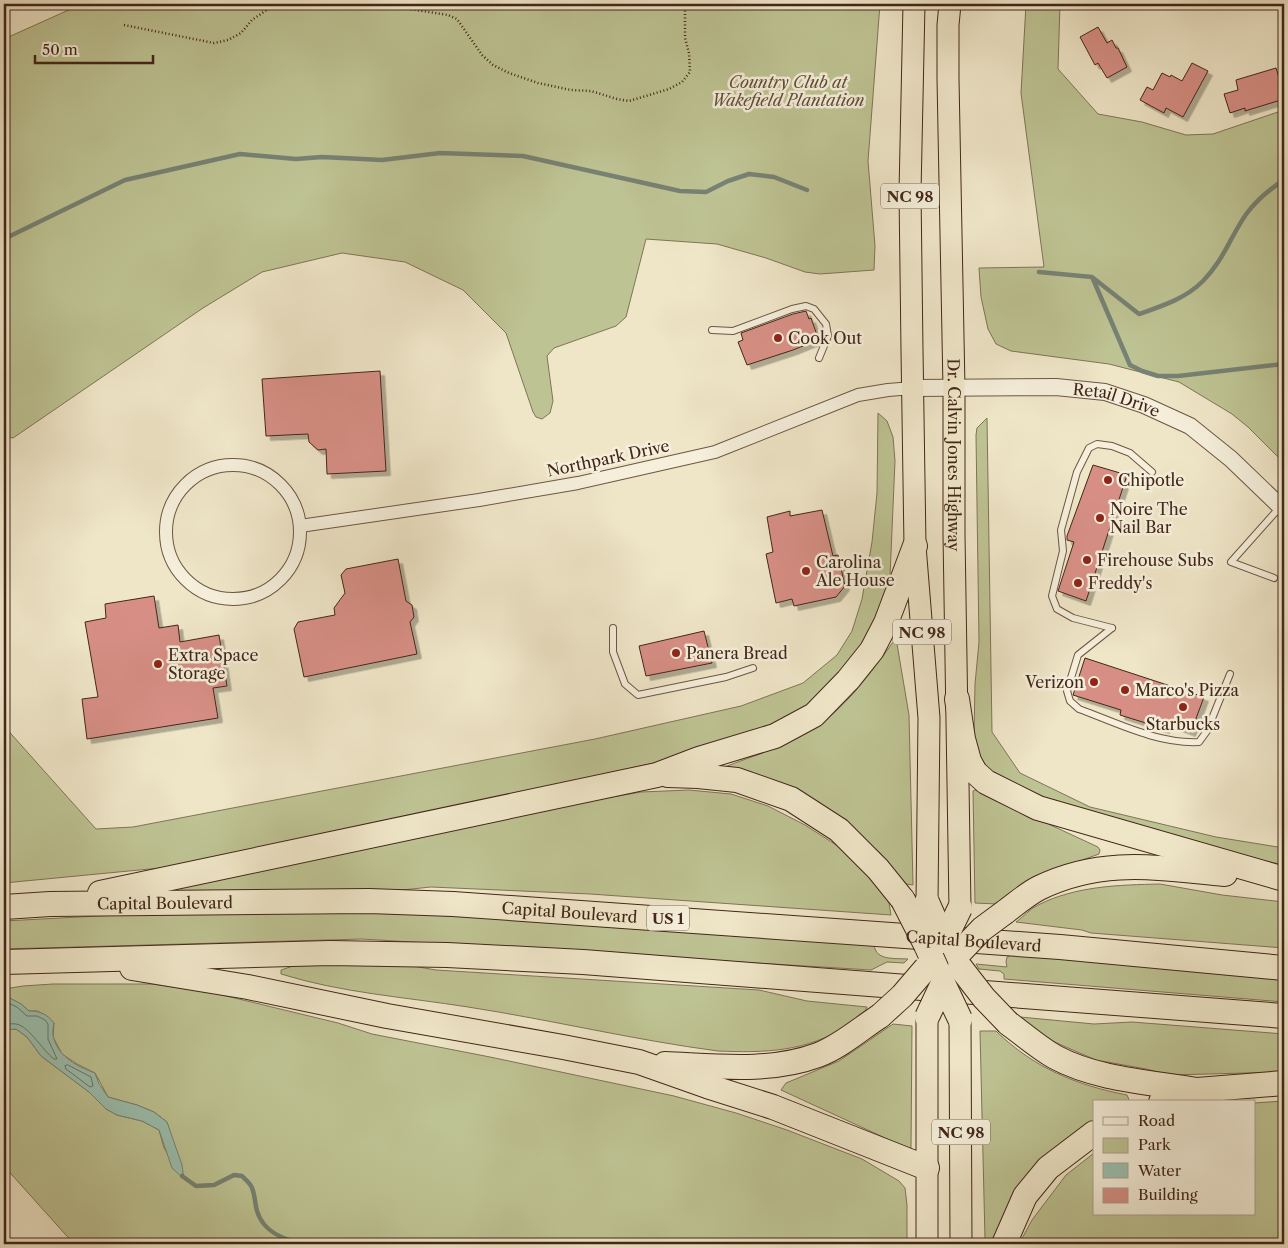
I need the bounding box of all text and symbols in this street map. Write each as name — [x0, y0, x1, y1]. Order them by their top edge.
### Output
scale bar — [35, 32, 152, 64]
text: 50 m — [42, 40, 78, 59]
park label: Country Club at Wakefield Plantation — [712, 72, 864, 110]
road number: NC 98 — [881, 184, 939, 208]
place label: Cook Out — [788, 328, 862, 348]
marker: Cook Out — [772, 332, 784, 344]
street label: Dr. Calvin Jones Highway — [943, 358, 964, 553]
street label: Retail Drive — [1072, 379, 1163, 421]
street label: Northpark Drive — [545, 435, 671, 481]
place label: Chipotle — [1118, 470, 1184, 490]
marker: Chipotle — [1102, 474, 1114, 486]
place label: Noire The Nail Bar — [1110, 499, 1188, 537]
marker: Noire The Nail Bar — [1094, 512, 1106, 524]
place label: Firehouse Subs — [1097, 550, 1214, 570]
place label: Carolina Ale House — [815, 552, 895, 590]
marker: Firehouse Subs — [1081, 554, 1093, 566]
marker: Carolina Ale House — [800, 565, 812, 577]
place label: Freddy's — [1088, 573, 1152, 593]
marker: Freddy's — [1072, 577, 1084, 589]
road number: NC 98 — [893, 620, 951, 644]
place label: Panera Bread — [686, 643, 788, 663]
place label: Extra Space Storage — [168, 645, 258, 683]
marker: Panera Bread — [670, 647, 682, 659]
marker: Extra Space Storage — [152, 658, 164, 670]
place label: Verizon — [1024, 672, 1084, 692]
marker: Verizon — [1088, 676, 1100, 688]
place label: Marco's Pizza — [1135, 680, 1239, 700]
marker: Marco's Pizza — [1119, 684, 1131, 696]
marker: Starbucks — [1177, 701, 1189, 713]
place label: Starbucks — [1146, 714, 1220, 734]
street label: Capital Boulevard — [97, 892, 233, 914]
street label: Capital Boulevard — [501, 897, 638, 927]
road number: US 1 — [647, 906, 689, 930]
street label: Capital Boulevard — [905, 926, 1042, 956]
legend — [1093, 1100, 1256, 1216]
text: Road — [1138, 1111, 1175, 1130]
road number: NC 98 — [932, 1120, 990, 1144]
text: Park — [1138, 1135, 1172, 1154]
text: Water — [1137, 1161, 1182, 1180]
text: Building — [1138, 1185, 1198, 1204]

